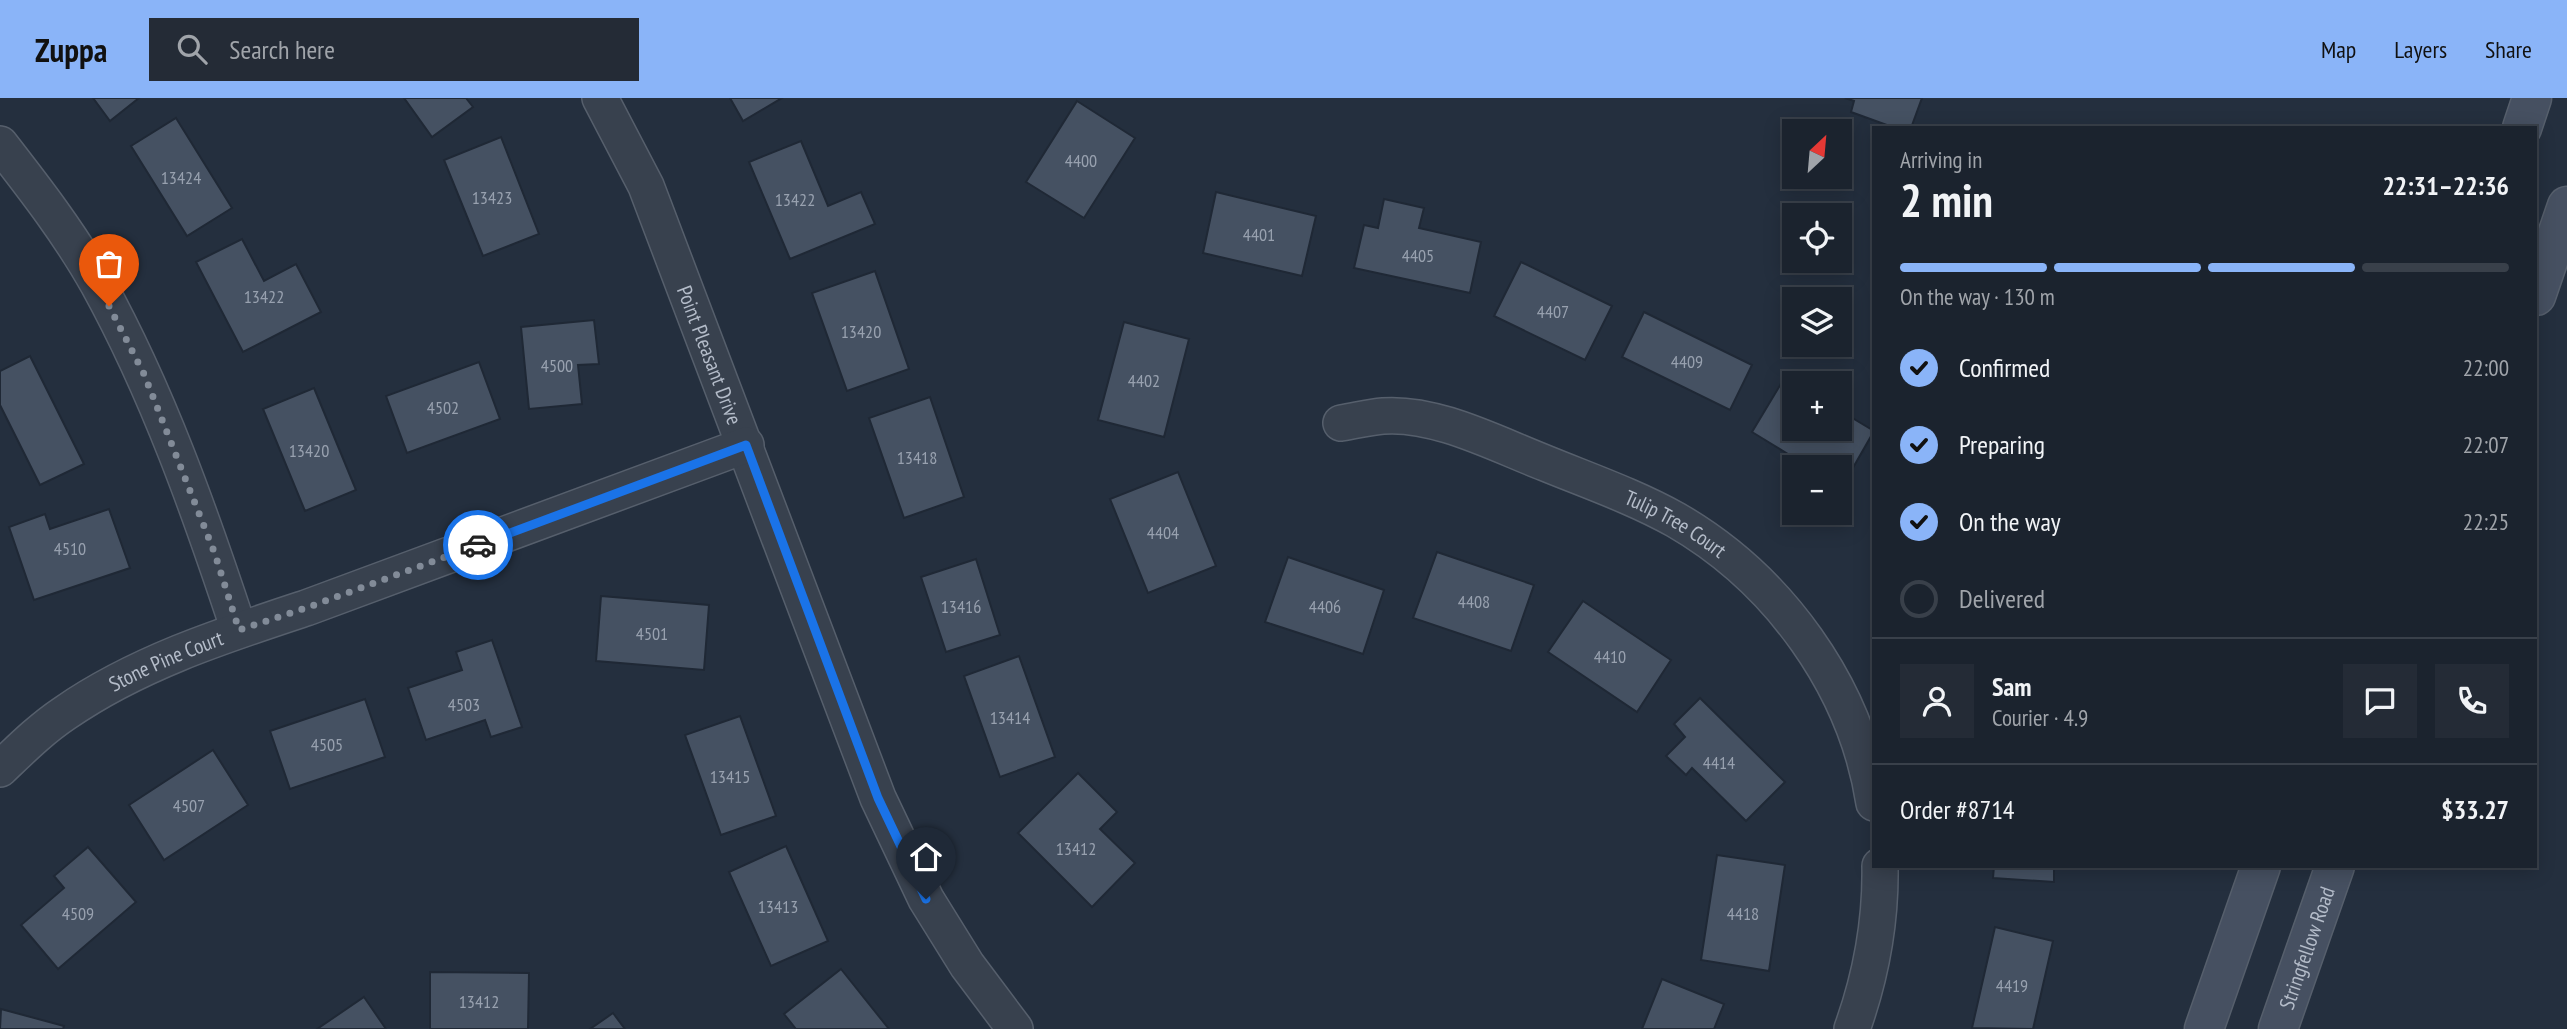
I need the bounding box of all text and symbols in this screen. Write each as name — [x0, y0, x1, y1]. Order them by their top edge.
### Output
search box — [149, 18, 639, 81]
text: Zuppa — [35, 28, 107, 71]
icon: search — [173, 30, 211, 68]
text: Search here — [229, 33, 335, 66]
text: Map — [2321, 34, 2356, 65]
text: Layers — [2394, 34, 2447, 65]
text: Share — [2485, 34, 2532, 65]
north arrow — [1782, 119, 1852, 189]
map controls — [1782, 119, 1852, 525]
text: Arriving in — [1900, 145, 1982, 174]
house number: 4400 — [1065, 149, 1097, 172]
house number: 13424 — [161, 166, 201, 189]
text: 22:31–22:36 — [2382, 169, 2509, 202]
text: 2 min — [1900, 170, 1993, 230]
house number: 13423 — [472, 186, 512, 209]
house number: 13422 — [775, 188, 815, 211]
button: locate — [1782, 203, 1852, 273]
house number: 4401 — [1243, 223, 1275, 246]
pin — [79, 234, 139, 306]
house number: 4405 — [1402, 244, 1434, 267]
icon: bag — [90, 245, 128, 283]
street label: Point Pleasant Drive — [671, 282, 749, 428]
text: On the way · 130 m — [1900, 282, 2055, 311]
house number: 13422 — [244, 285, 284, 308]
button: layers — [1782, 287, 1852, 357]
house number: 4407 — [1537, 300, 1569, 323]
house number: 13420 — [841, 320, 881, 343]
icon: check — [1900, 349, 1938, 387]
house number: 4409 — [1671, 350, 1703, 373]
text: Confirmed — [1959, 351, 2050, 384]
text: 22:00 — [2463, 353, 2509, 382]
house number: 4500 — [541, 354, 573, 377]
house number: 4402 — [1128, 369, 1160, 392]
button: + — [1782, 371, 1852, 441]
house number: 4502 — [427, 396, 459, 419]
icon: check — [1900, 426, 1938, 464]
text: Preparing — [1959, 428, 2045, 461]
text: 22:07 — [2463, 430, 2509, 459]
house number: 13420 — [289, 439, 329, 462]
house number: 13418 — [897, 446, 937, 469]
button: − — [1782, 455, 1852, 525]
street label: Tulip Tree Court — [1621, 483, 1732, 563]
icon: check — [1900, 503, 1938, 541]
text: On the way — [1959, 505, 2061, 538]
text: 22:25 — [2463, 507, 2509, 536]
courier — [443, 510, 513, 580]
house number: 4404 — [1147, 521, 1179, 544]
icon: car — [459, 526, 497, 564]
house number: 4510 — [54, 537, 86, 560]
text: Delivered — [1959, 582, 2045, 615]
house number: 4408 — [1458, 590, 1490, 613]
house number: 13416 — [941, 595, 981, 618]
house number: 4406 — [1309, 595, 1341, 618]
house number: 4501 — [636, 622, 668, 645]
street label: Stone Pine Court — [104, 624, 227, 697]
house number: 4410 — [1594, 645, 1626, 668]
button: person — [1900, 664, 1974, 738]
button: chat — [2343, 664, 2417, 738]
button: phone — [2435, 664, 2509, 738]
text: Sam — [1992, 670, 2031, 703]
house number: 4503 — [448, 693, 480, 716]
text: Courier · 4.9 — [1992, 703, 2088, 732]
house number: 13414 — [990, 706, 1030, 729]
house number: 4505 — [311, 733, 343, 756]
house number: 4414 — [1703, 751, 1735, 774]
house number: 13415 — [710, 765, 750, 788]
text: Order #8714 — [1900, 793, 2015, 826]
text: $33.27 — [2441, 793, 2509, 826]
house number: 4507 — [173, 794, 205, 817]
pin — [896, 827, 956, 899]
house number: 13412 — [1056, 837, 1096, 860]
icon: home — [907, 838, 945, 876]
street label: Stringfellow Road — [2272, 883, 2340, 1013]
house number: 13413 — [758, 895, 798, 918]
house number: 4509 — [62, 902, 94, 925]
house number: 4418 — [1727, 902, 1759, 925]
house number: 4419 — [1996, 974, 2028, 997]
house number: 13412 — [459, 990, 499, 1013]

